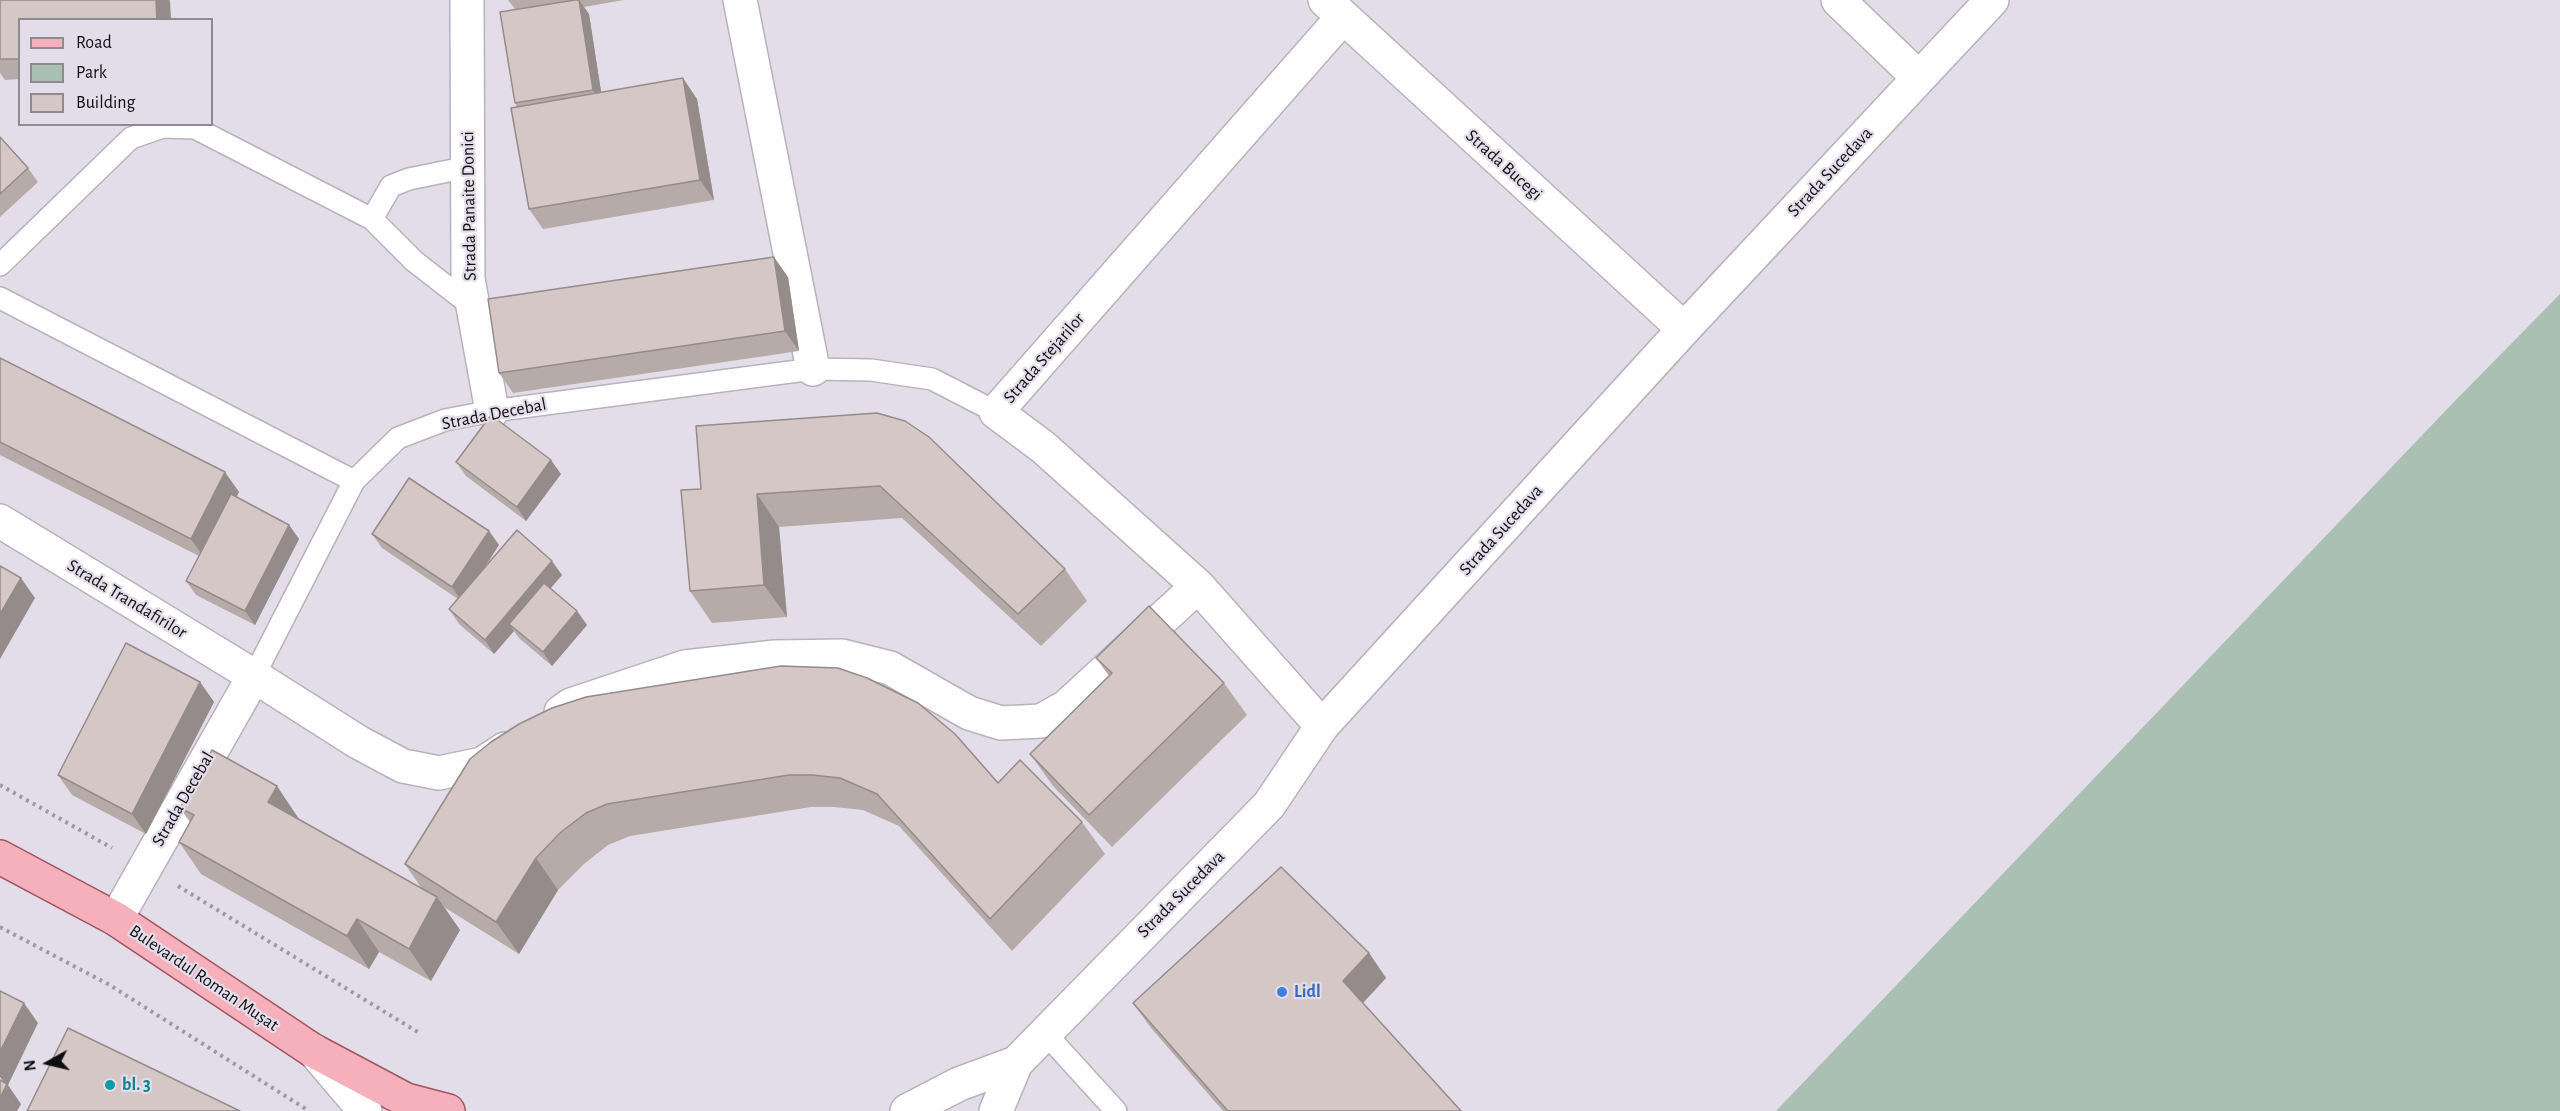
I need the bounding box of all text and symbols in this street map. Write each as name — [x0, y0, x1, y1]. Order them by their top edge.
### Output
legend — [18, 18, 213, 126]
text: Road — [76, 34, 112, 52]
text: Park — [76, 64, 107, 82]
text: Building — [76, 94, 135, 112]
street label: Strada Sucedava — [1783, 123, 1877, 221]
street label: Strada Bucegi — [1461, 125, 1547, 205]
street label: Strada Panaite Donici — [457, 131, 481, 281]
street label: Strada Stejarilor — [999, 308, 1089, 408]
street label: Strada Decebal — [440, 393, 548, 435]
street label: Strada Sucedava — [1455, 480, 1547, 580]
street label: Strada Trandafirilor — [63, 555, 191, 643]
street label: Strada Decebal — [147, 748, 219, 850]
street label: Strada Sucedava — [1133, 846, 1229, 942]
street label: Bulevardul Roman Mușat — [125, 920, 283, 1036]
place label: Lidl — [1294, 981, 1321, 1003]
marker: Lidl — [1275, 985, 1289, 999]
north arrow — [18, 1033, 78, 1093]
text: N — [21, 1059, 39, 1072]
place label: bl. 3 — [122, 1074, 151, 1096]
marker: bl. 3 — [103, 1078, 117, 1092]

